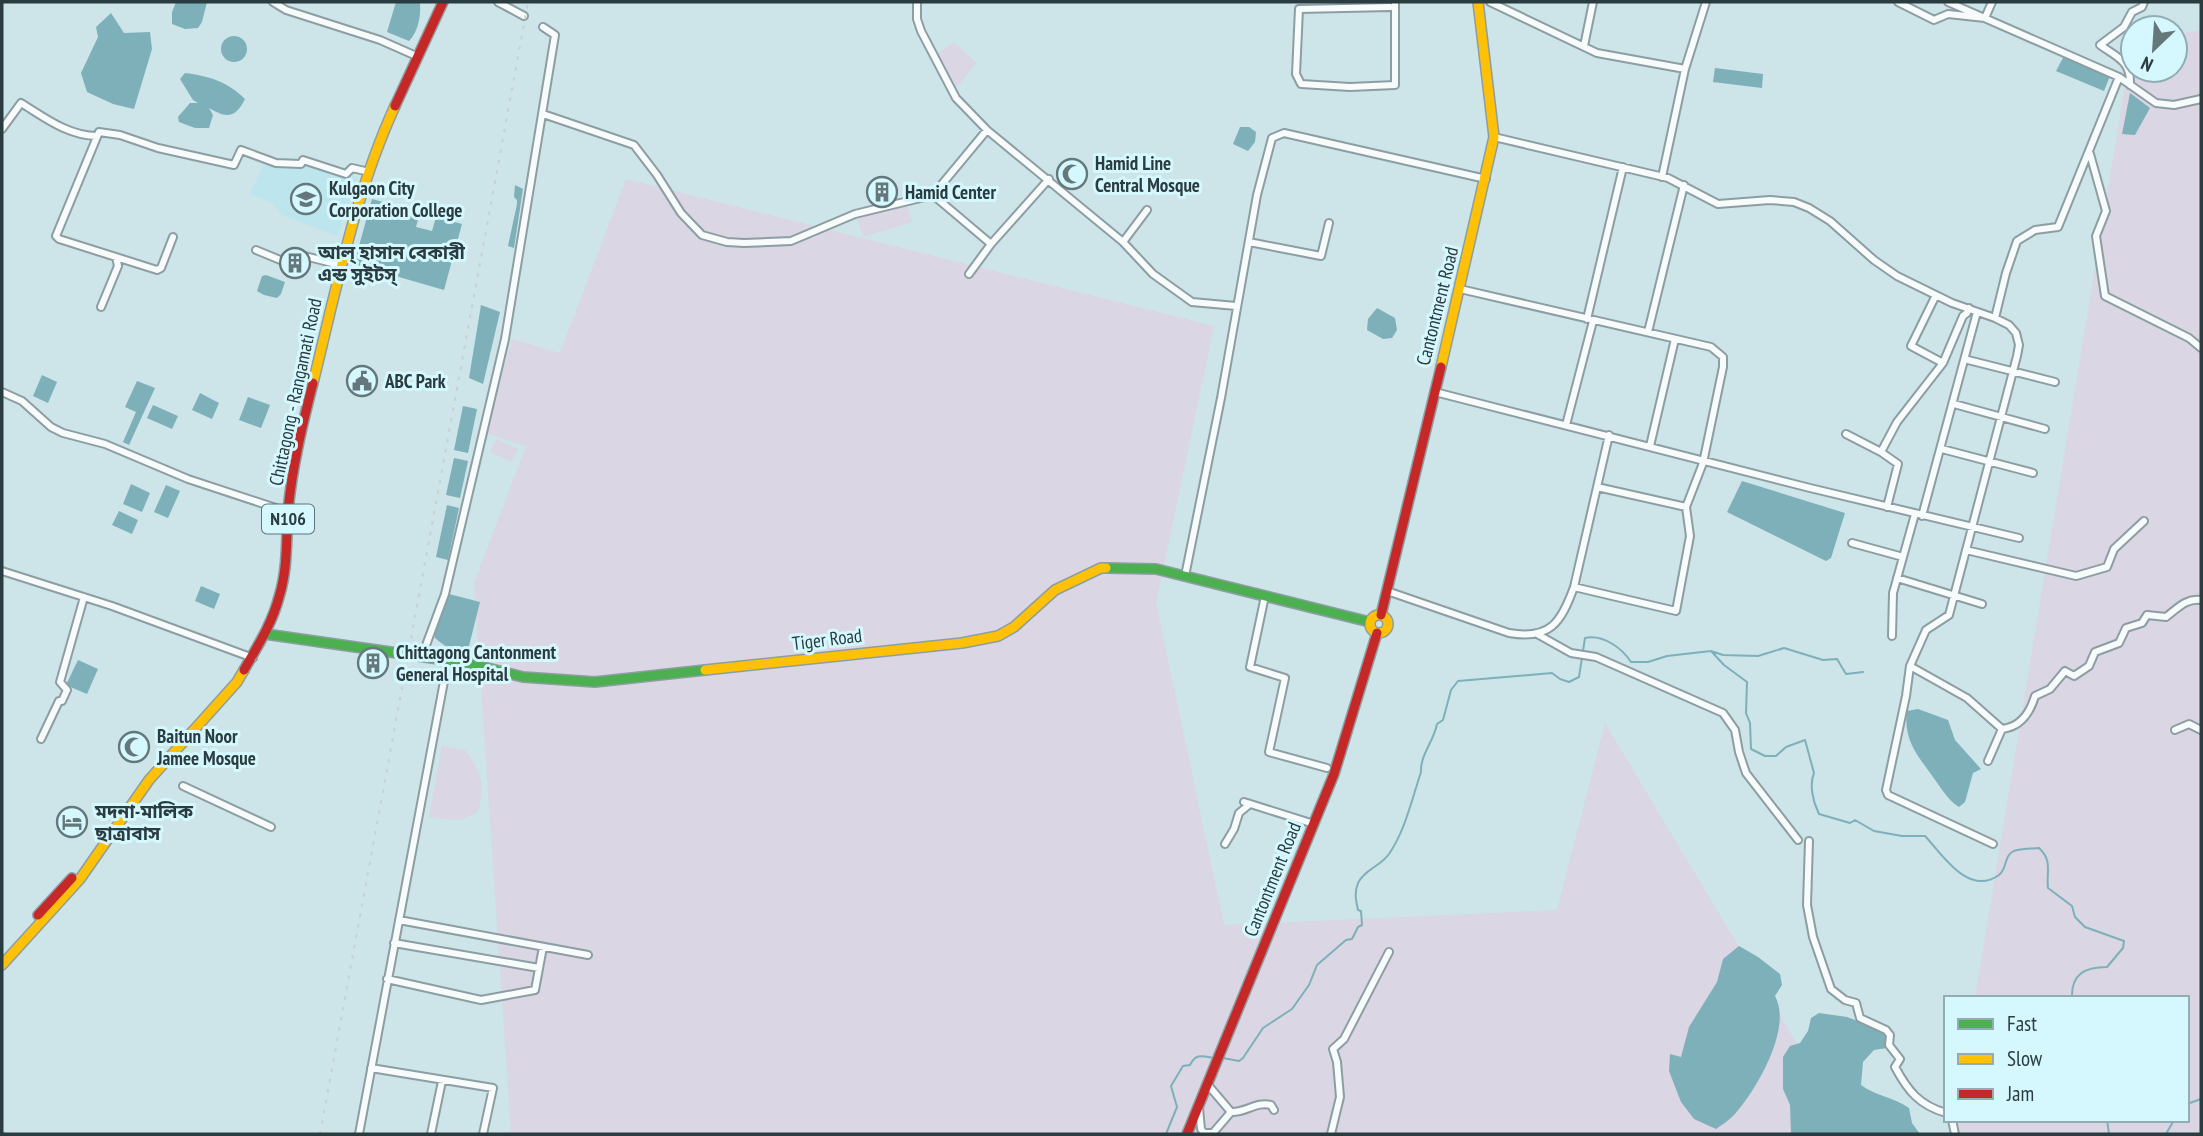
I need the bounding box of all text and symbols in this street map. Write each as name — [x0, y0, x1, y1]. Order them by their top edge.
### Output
north arrow — [2119, 14, 2189, 84]
text: N — [2137, 51, 2157, 77]
place label: Hamid Line Central Mosque — [1095, 151, 1200, 197]
mosque icon: Hamid Line Central Mosque — [1055, 157, 1089, 191]
building icon: Hamid Center — [865, 175, 899, 209]
place label: Kulgaon City Corporation College — [329, 176, 462, 222]
place label: Hamid Center — [905, 180, 996, 204]
school or university icon: Kulgaon City Corporation College — [289, 182, 323, 216]
place label: আল্ হাসান বেকারী এন্ড সুইটস্ — [317, 240, 466, 287]
street label: Cantontment Road — [1411, 244, 1463, 368]
building icon: আল্ হাসান বেকারী এন্ড সুইটস্ — [278, 246, 312, 280]
street label: Chittagong - Rangamati Road — [263, 296, 327, 488]
public building icon: ABC Park — [345, 364, 379, 398]
place label: ABC Park — [384, 369, 446, 393]
road number: N106 — [262, 504, 314, 534]
street label: Tiger Road — [791, 623, 863, 655]
place label: Chittagong Cantonment General Hospital — [396, 640, 556, 686]
building icon: Chittagong Cantonment General Hospital — [356, 646, 390, 680]
place label: Baitun Noor Jamee Mosque — [156, 724, 256, 770]
mosque icon: Baitun Noor Jamee Mosque — [117, 730, 151, 764]
place label: মদনা-মালিক ছাত্রাবাস — [94, 799, 193, 845]
hotel icon: মদনা-মালিক ছাত্রাবাস — [55, 805, 89, 839]
street label: Cantontment Road — [1238, 818, 1306, 940]
legend — [1944, 996, 2189, 1122]
text: Fast — [2007, 1010, 2037, 1037]
text: Slow — [2007, 1045, 2043, 1072]
text: Jam — [2006, 1080, 2034, 1107]

